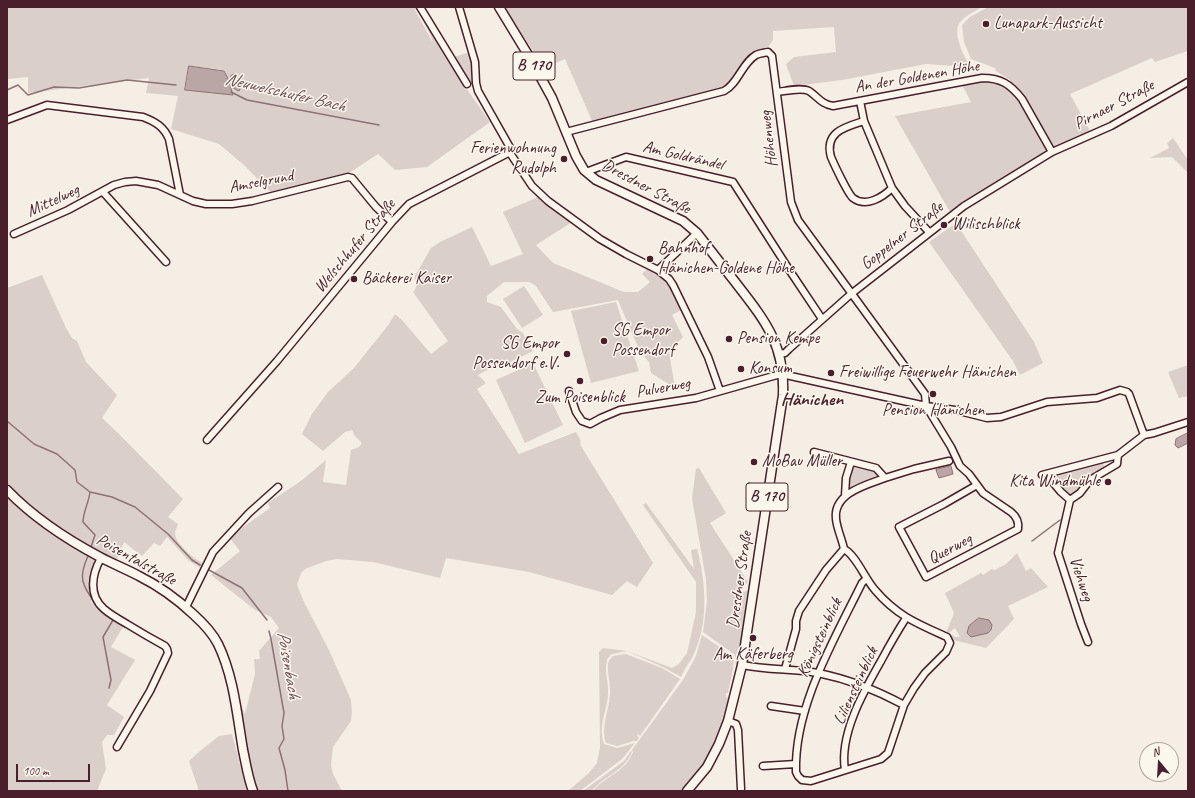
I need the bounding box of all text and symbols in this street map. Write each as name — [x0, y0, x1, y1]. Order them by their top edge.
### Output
place label: Lunapark-Aussicht — [994, 14, 1102, 34]
marker: Lunapark-Aussicht — [981, 19, 991, 29]
road number: B 170 — [513, 52, 555, 80]
street label: An der Goldenen Höhe — [853, 56, 981, 98]
water label: Neuwelschufer Bach — [223, 69, 347, 117]
street label: Pirnaer Straße — [1071, 75, 1157, 135]
street label: Höhenweg — [755, 109, 783, 169]
street label: Am Goldrändel — [641, 137, 725, 175]
place label: Ferienwohnung Rudolph — [470, 139, 556, 179]
marker: Ferienwohnung Rudolph — [559, 154, 569, 164]
street label: Dresdner Straße — [598, 155, 694, 219]
street label: Amselgrund — [227, 166, 295, 198]
street label: Mittelweg — [23, 180, 83, 222]
street label: Welschhufer Straße — [310, 195, 400, 297]
street label: Goppelner Straße — [857, 197, 947, 275]
place label: Wilischblick — [952, 215, 1020, 235]
marker: Wilischblick — [939, 220, 949, 230]
place label: Bahnhof Hänichen-Goldene Höhe — [658, 239, 794, 279]
marker: Bahnhof Hänichen-Goldene Höhe — [645, 254, 655, 264]
place label: Bäckerei Kaiser — [362, 269, 451, 289]
marker: Bäckerei Kaiser — [349, 274, 359, 284]
place label: SG Empor Possendorf — [612, 321, 674, 361]
place label: Pension Kempe — [737, 329, 819, 349]
place label: SG Empor Possendorf e.V. — [472, 334, 559, 374]
marker: Pension Kempe — [724, 334, 734, 344]
marker: SG Empor Possendorf — [599, 336, 609, 346]
marker: SG Empor Possendorf e.V. — [562, 349, 572, 359]
place label: Konsum — [749, 359, 792, 379]
place label: Freiwillige Feuerwehr Hänichen — [839, 363, 1016, 383]
marker: Konsum — [736, 364, 746, 374]
marker: Freiwillige Feuerwehr Hänichen — [826, 368, 836, 378]
street label: Pulverweg — [634, 373, 692, 403]
marker: Zum Poisenblick — [575, 376, 585, 386]
place label: Zum Poisenblick — [535, 388, 625, 408]
district label: Hänichen — [781, 389, 843, 411]
marker: Pension Hänichen — [928, 389, 938, 399]
place label: Pension Hänichen — [882, 401, 984, 421]
place label: MoBau Müller — [762, 452, 842, 472]
marker: MoBau Müller — [749, 457, 759, 467]
place label: Kita Windmühle — [1009, 472, 1100, 492]
marker: Kita Windmühle — [1103, 477, 1113, 487]
road number: B 170 — [746, 483, 788, 511]
street label: Querweg — [925, 529, 975, 569]
street label: Poisentalstraße — [93, 530, 179, 590]
street label: Dresdner Straße — [723, 530, 757, 630]
street label: Viehweg — [1064, 554, 1098, 604]
street label: Königsteinblick — [793, 595, 847, 681]
water label: Poisenbach — [271, 630, 305, 700]
marker: Am Käferberg — [748, 633, 758, 643]
street label: Liliensteinblick — [829, 644, 883, 728]
place label: Am Käferberg — [713, 645, 793, 665]
north arrow — [1139, 742, 1179, 782]
text: N — [1150, 744, 1161, 759]
scale bar — [18, 756, 92, 782]
text: 100 m — [23, 763, 49, 779]

